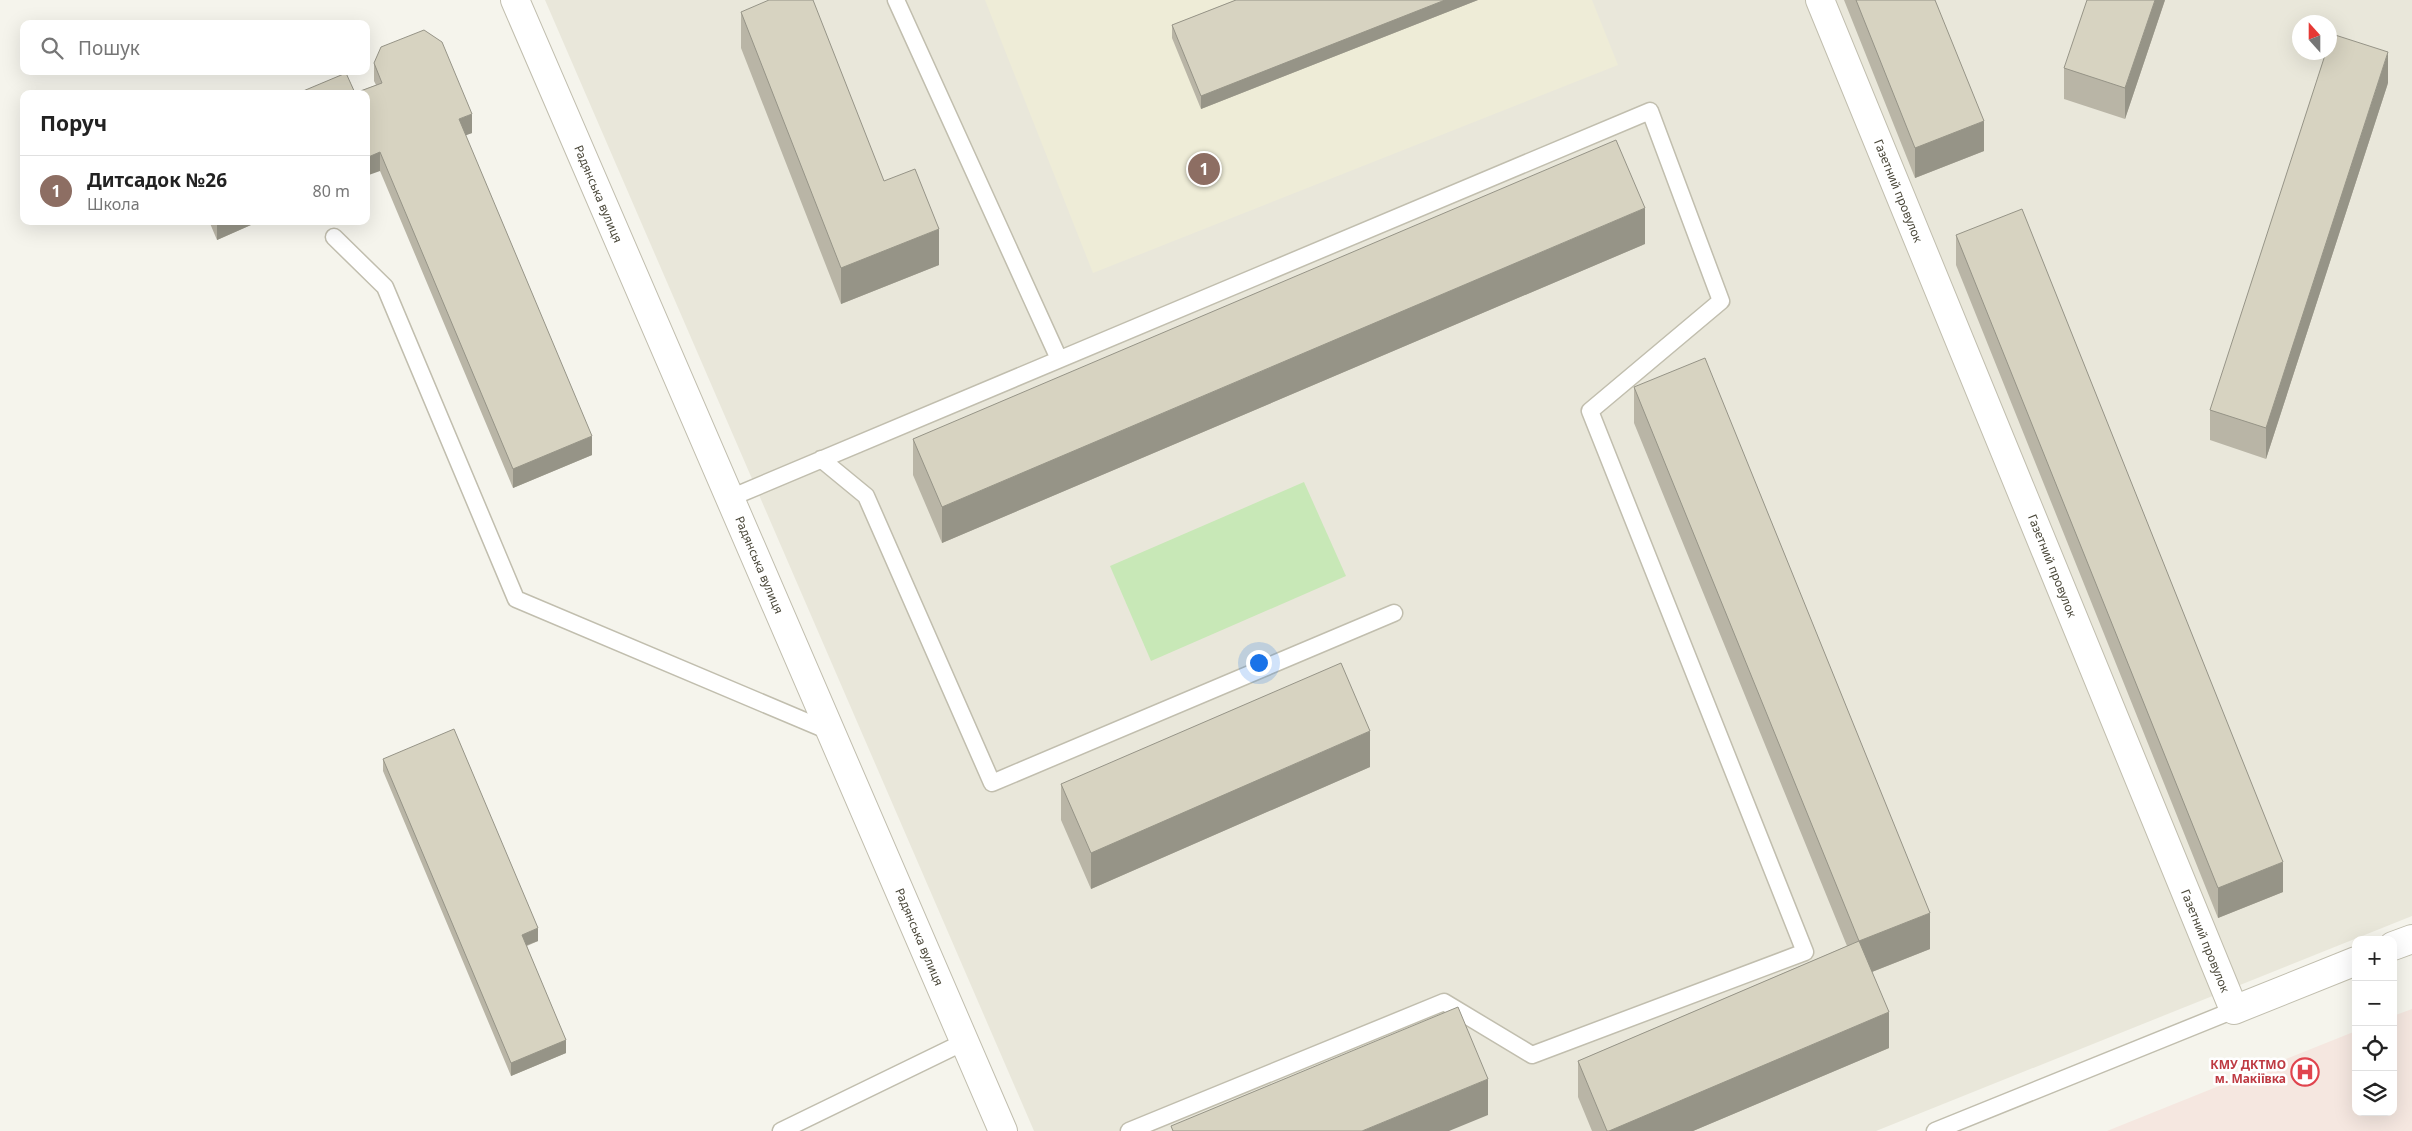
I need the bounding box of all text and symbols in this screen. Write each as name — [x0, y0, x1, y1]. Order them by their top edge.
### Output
north arrow — [2292, 15, 2337, 60]
search box — [20, 20, 370, 75]
icon: search — [38, 34, 66, 62]
text: Пошук — [78, 35, 140, 61]
text: Поруч — [40, 109, 107, 137]
street label: Газетний провулок — [1870, 137, 1927, 246]
street label: Радянська вулиця — [570, 142, 627, 245]
pin: 1 — [1188, 150, 1220, 188]
text: Дитсадок №26 — [87, 167, 227, 193]
text: 1 — [51, 180, 61, 202]
text: 80 m — [313, 180, 350, 202]
text: Школа — [87, 193, 140, 215]
street label: Газетний провулок — [2024, 512, 2081, 621]
street label: Радянська вулиця — [731, 513, 788, 616]
your location — [1246, 650, 1272, 676]
street label: Радянська вулиця — [891, 885, 948, 988]
street label: Газетний провулок — [2177, 887, 2234, 996]
map controls — [2352, 936, 2397, 1116]
button: + — [2352, 936, 2397, 981]
button: − — [2352, 981, 2397, 1026]
button: locate — [2352, 1026, 2397, 1071]
place label: КМУ ДКТМО м. Макіївка — [2210, 1056, 2286, 1087]
hospital icon: КМУ ДКТМО м. Макіївка — [2290, 1057, 2320, 1087]
button: layers — [2352, 1071, 2397, 1116]

